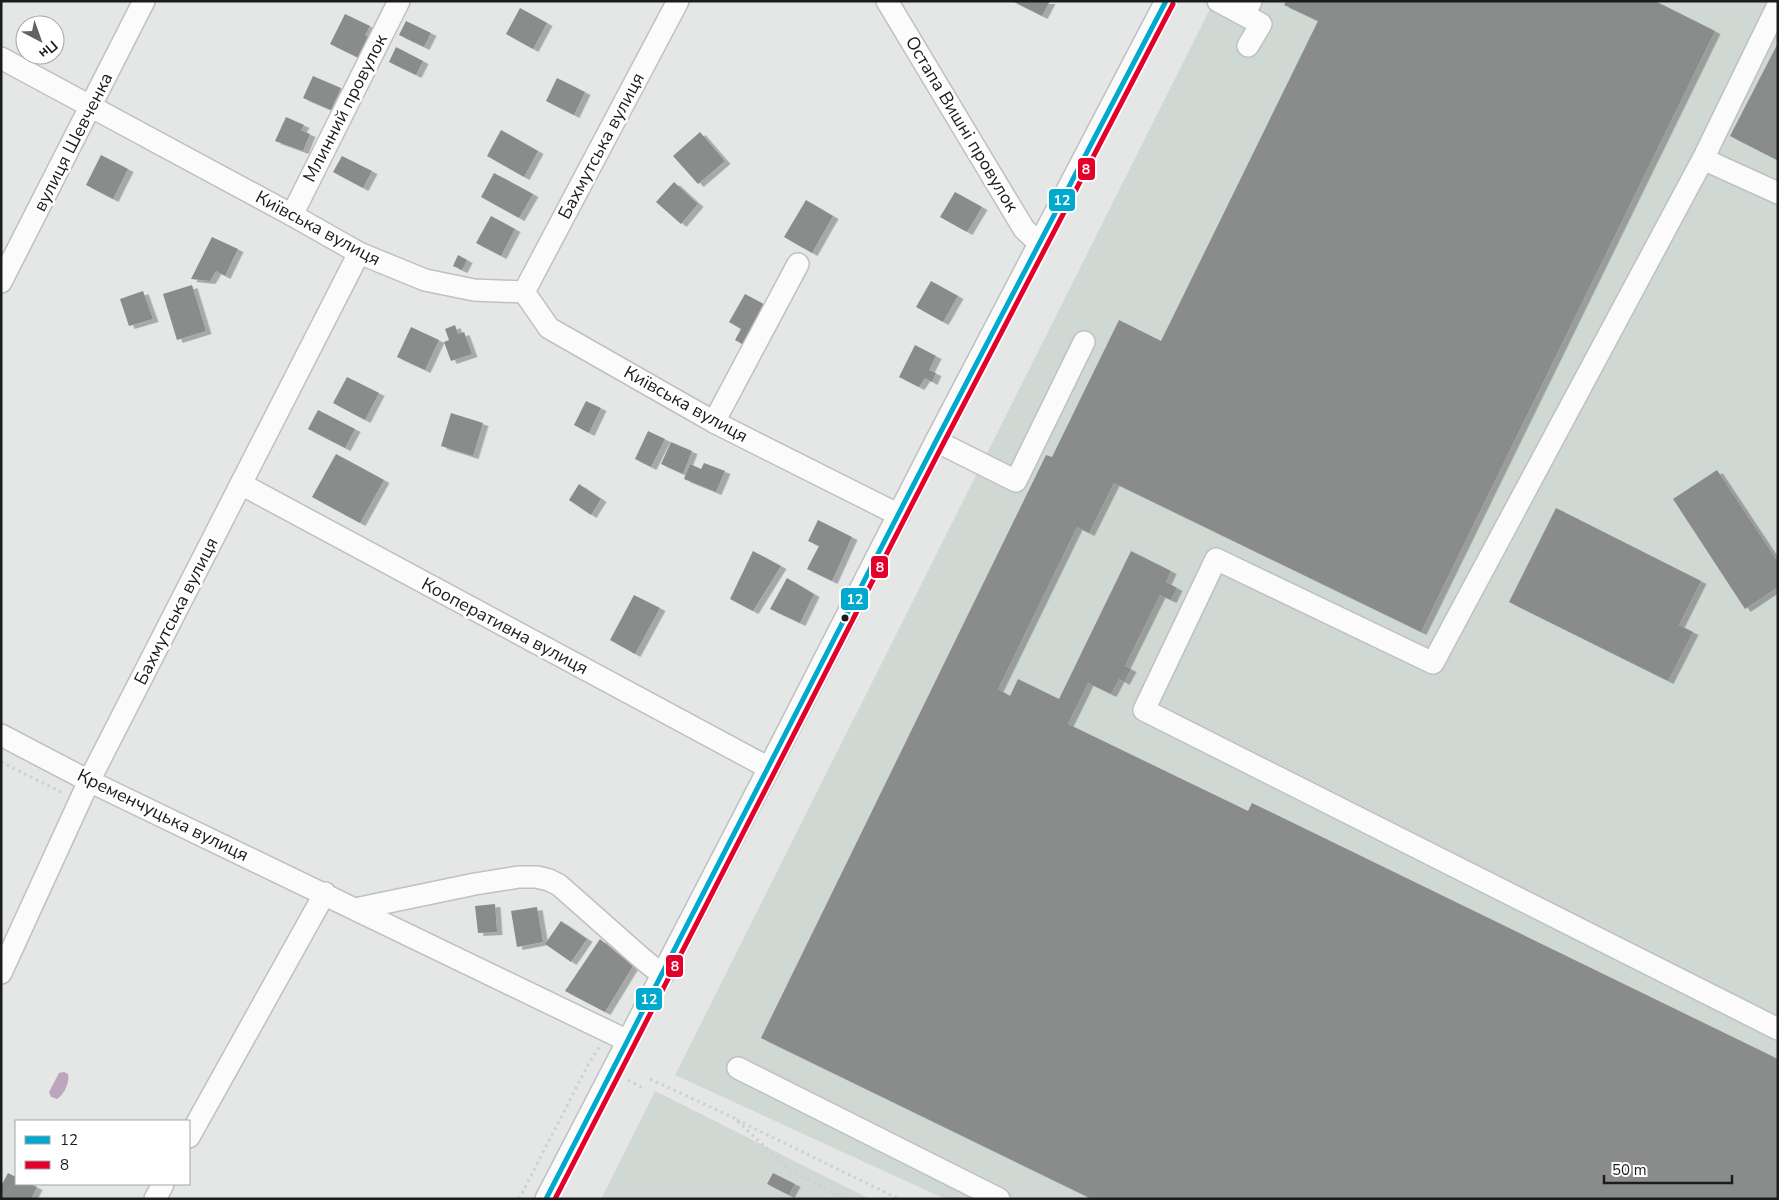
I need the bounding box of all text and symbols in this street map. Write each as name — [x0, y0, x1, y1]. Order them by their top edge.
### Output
north arrow — [15, 15, 65, 65]
street label: Млинний провулок — [297, 29, 393, 186]
street label: Остапа Вишні провулок — [900, 31, 1024, 217]
text: Пн — [35, 36, 62, 63]
street label: вулиця Шевченка — [28, 69, 118, 215]
street label: Бахмутська вулиця — [552, 69, 650, 223]
line badge: 8 — [1077, 157, 1096, 181]
text: 8 — [1082, 160, 1090, 179]
street label: Київська вулиця — [251, 185, 385, 271]
line badge: 12 — [1048, 188, 1076, 212]
text: 12 — [1054, 191, 1070, 210]
street label: Київська вулиця — [620, 360, 752, 448]
street label: Бахмутська вулиця — [128, 533, 224, 689]
line badge: 8 — [870, 555, 889, 579]
text: 8 — [876, 558, 884, 577]
street label: Кооперативна вулиця — [417, 572, 593, 680]
line badge: 12 — [840, 587, 869, 611]
text: 12 — [847, 590, 863, 609]
unlabelled marker — [840, 613, 850, 623]
street label: Кременчуцька вулиця — [73, 763, 253, 867]
line badge: 8 — [665, 954, 684, 978]
text: 8 — [671, 957, 679, 976]
line badge: 12 — [635, 987, 663, 1011]
text: 12 — [641, 990, 657, 1009]
legend — [15, 1120, 190, 1185]
text: 12 — [60, 1130, 78, 1150]
scale bar — [1604, 1152, 1732, 1184]
text: 8 — [60, 1155, 69, 1175]
text: 50 m — [1612, 1160, 1647, 1180]

